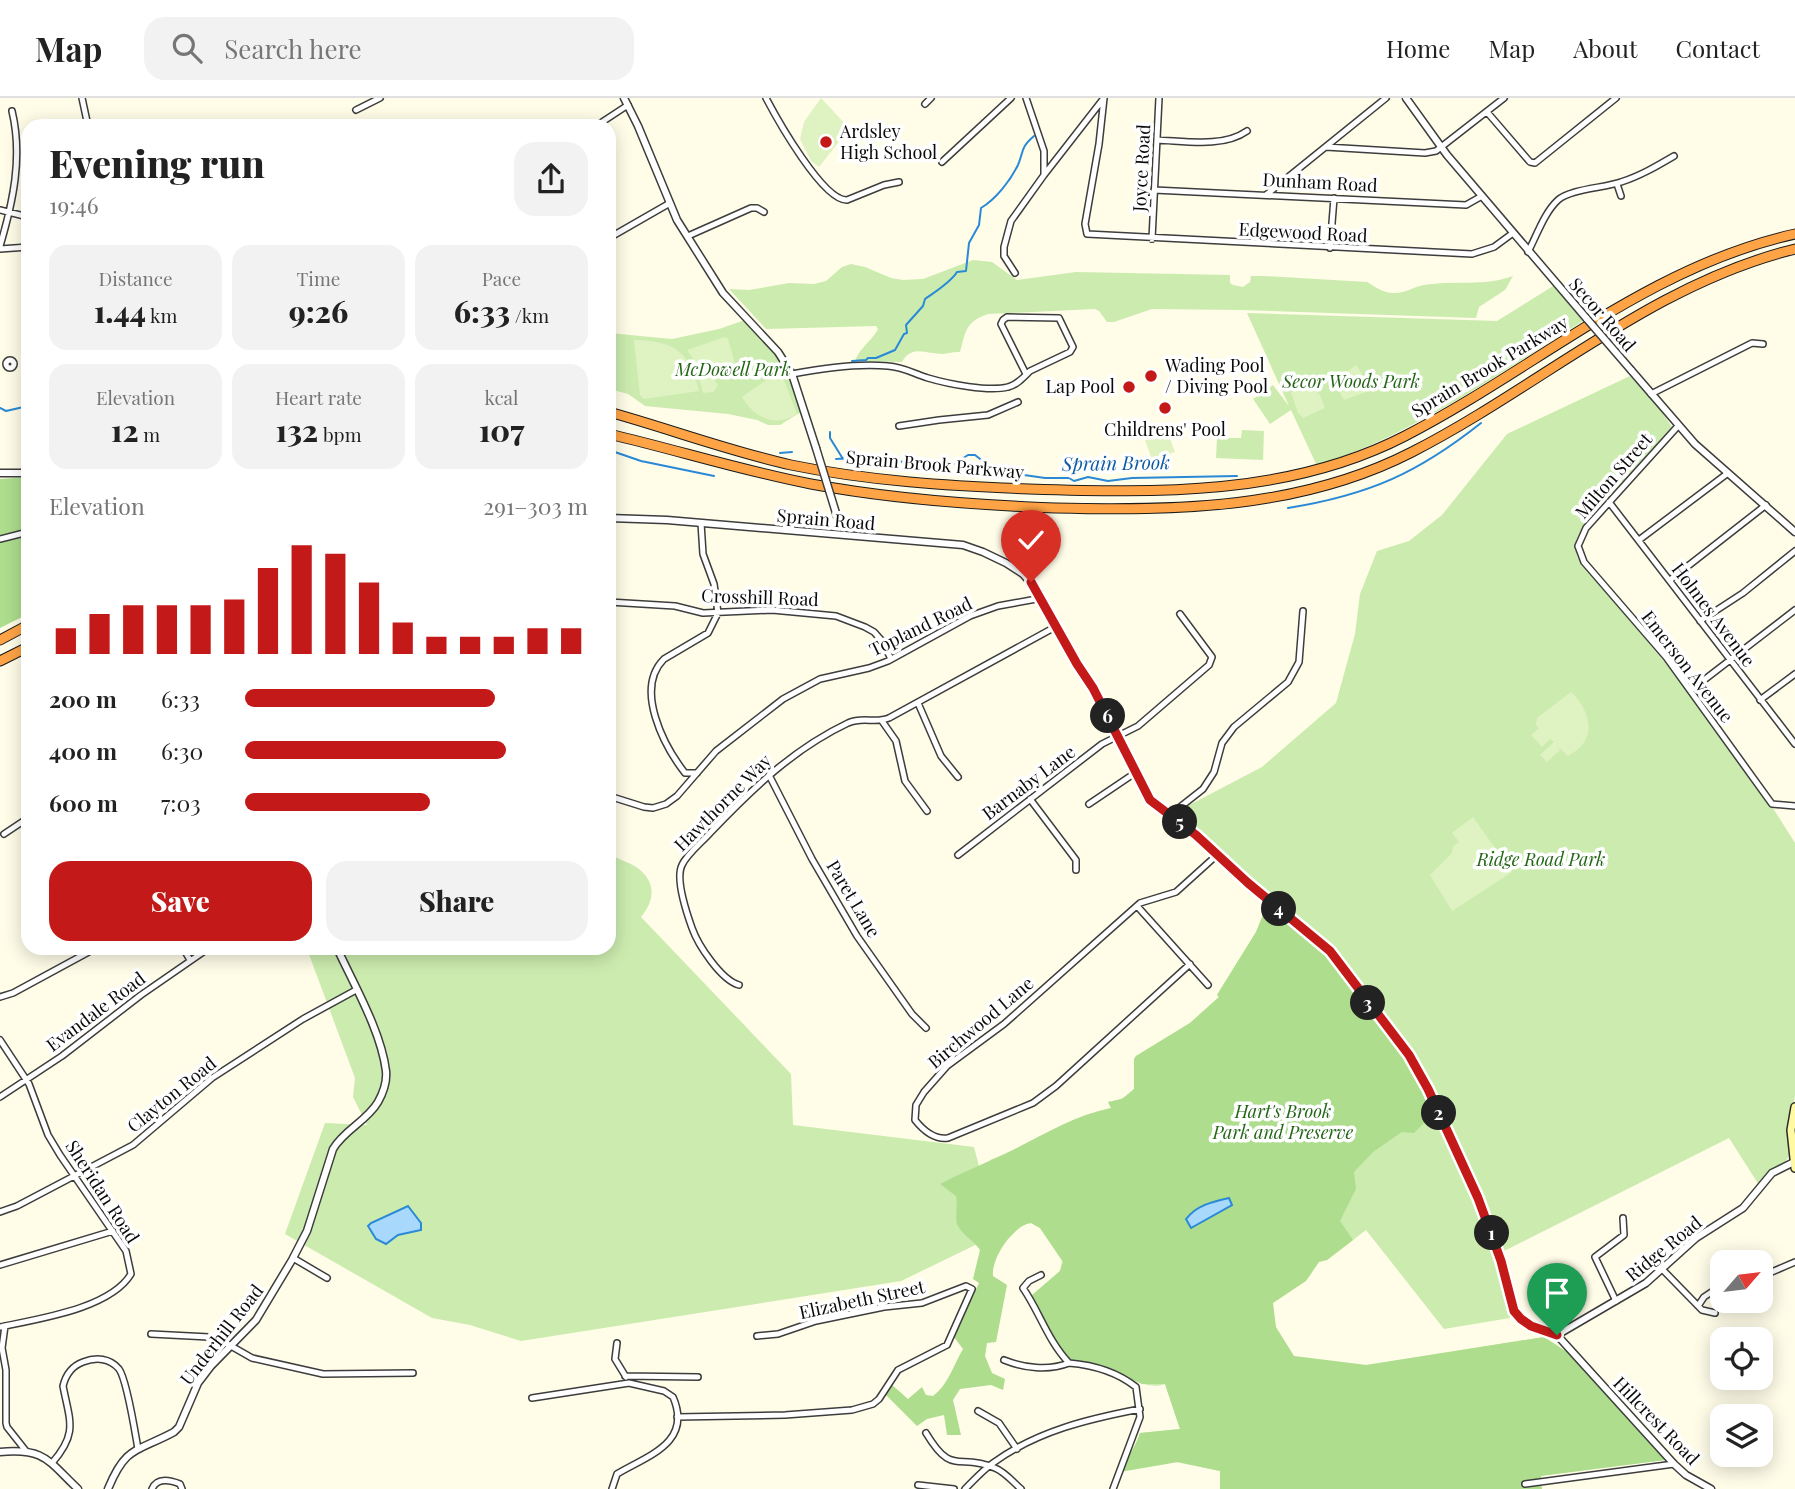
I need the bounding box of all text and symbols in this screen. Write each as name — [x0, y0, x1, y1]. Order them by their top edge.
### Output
search box — [144, 17, 634, 80]
text: Map — [35, 26, 102, 70]
icon: search — [168, 29, 206, 67]
text: Search here — [224, 31, 362, 66]
text: Home — [1386, 32, 1450, 64]
text: Map — [1488, 32, 1535, 64]
text: About — [1573, 32, 1637, 64]
text: Contact — [1675, 32, 1760, 64]
place label: Ardsley High School — [839, 119, 937, 164]
street label: Joyce Road — [1127, 123, 1155, 213]
marker: Ardsley High School — [818, 134, 834, 150]
text: Evening run — [49, 137, 265, 188]
button: share — [514, 142, 588, 216]
street label: Dunham Road — [1262, 167, 1379, 197]
text: 19:46 — [49, 189, 99, 220]
street label: Edgewood Road — [1238, 217, 1369, 247]
text: Distance — [98, 265, 173, 291]
text: Time — [297, 265, 340, 291]
text: Pace — [482, 265, 521, 291]
street label: Secor Road — [1564, 272, 1642, 357]
text: 1.44 — [94, 291, 146, 331]
text: 9:26 — [289, 291, 348, 331]
text: 6:33 — [454, 291, 510, 331]
text: km — [146, 302, 177, 328]
text: /km — [510, 302, 549, 328]
street label: Sprain Brook Parkway — [1407, 310, 1572, 422]
place label: Wading Pool / Diving Pool — [1164, 353, 1268, 398]
park label: McDowell Park — [674, 357, 791, 381]
marker: Wading Pool / Diving Pool — [1143, 368, 1159, 384]
park label: Secor Woods Park — [1281, 369, 1420, 393]
place label: Lap Pool — [1045, 374, 1115, 398]
marker: Lap Pool — [1121, 379, 1137, 395]
text: Elevation — [96, 384, 175, 410]
text: Heart rate — [275, 384, 362, 410]
text: kcal — [484, 384, 519, 410]
marker: Childrens' Pool — [1157, 400, 1173, 416]
text: 12 — [111, 410, 139, 450]
text: 132 — [275, 410, 318, 450]
text: 107 — [479, 410, 524, 450]
place label: Childrens' Pool — [1104, 417, 1226, 441]
text: m — [139, 421, 160, 447]
text: bpm — [318, 421, 362, 447]
street label: Milton Street — [1569, 427, 1657, 523]
street label: Sprain Brook Parkway — [845, 444, 1025, 484]
water label: Sprain Brook — [1061, 448, 1170, 476]
text: Elevation — [49, 490, 145, 521]
text: 291–303 m — [483, 490, 588, 521]
street label: Sprain Road — [776, 503, 877, 535]
pin — [1001, 510, 1061, 582]
icon: check — [1012, 521, 1050, 559]
street label: Holmes Avenue — [1667, 557, 1761, 671]
street label: Crosshill Road — [701, 583, 820, 611]
street label: Topland Road — [865, 591, 976, 661]
street label: Emerson Avenue — [1636, 605, 1739, 727]
text: 200 m — [49, 683, 117, 714]
text: 6:33 — [161, 683, 200, 714]
pin: 6 — [1090, 698, 1126, 734]
text: 6 — [1102, 702, 1113, 728]
text: 400 m — [49, 735, 117, 766]
text: 6:30 — [161, 735, 203, 766]
street label: Barnaby Lane — [977, 739, 1080, 825]
street label: Hawthorne Way — [668, 748, 776, 856]
text: 600 m — [49, 787, 118, 818]
text: 7:03 — [161, 787, 201, 818]
pin: 5 — [1162, 804, 1198, 840]
text: 5 — [1175, 808, 1184, 834]
park label: Ridge Road Park — [1476, 847, 1605, 871]
street label: Paret Lane — [821, 855, 886, 942]
button: Save — [49, 861, 312, 941]
button: Share — [326, 861, 588, 941]
pin: 4 — [1262, 892, 1296, 926]
text: 4 — [1273, 895, 1284, 921]
street label: Evandale Road — [41, 966, 150, 1056]
street label: Birchwood Lane — [922, 971, 1038, 1074]
pin: 3 — [1350, 986, 1386, 1020]
text: 3 — [1363, 989, 1372, 1015]
street label: Clayton Road — [122, 1051, 221, 1137]
pin: 2 — [1422, 1096, 1456, 1130]
park label: Hart's Brook Park and Preserve — [1212, 1099, 1354, 1144]
text: 2 — [1434, 1099, 1443, 1125]
street label: Sheridan Road — [61, 1135, 145, 1248]
street label: Ridge Road — [1620, 1210, 1707, 1286]
pin: 1 — [1474, 1216, 1510, 1250]
text: 1 — [1488, 1219, 1495, 1245]
north arrow — [1710, 1250, 1773, 1312]
map controls — [1710, 1250, 1773, 1467]
pin — [1527, 1263, 1587, 1335]
street label: Elizabeth Street — [797, 1274, 927, 1324]
icon: arrive — [1538, 1274, 1576, 1312]
street label: Underhill Road — [174, 1279, 268, 1390]
button: locate — [1710, 1327, 1773, 1390]
street label: Hillcrest Road — [1608, 1371, 1705, 1470]
button: layers — [1710, 1404, 1773, 1467]

